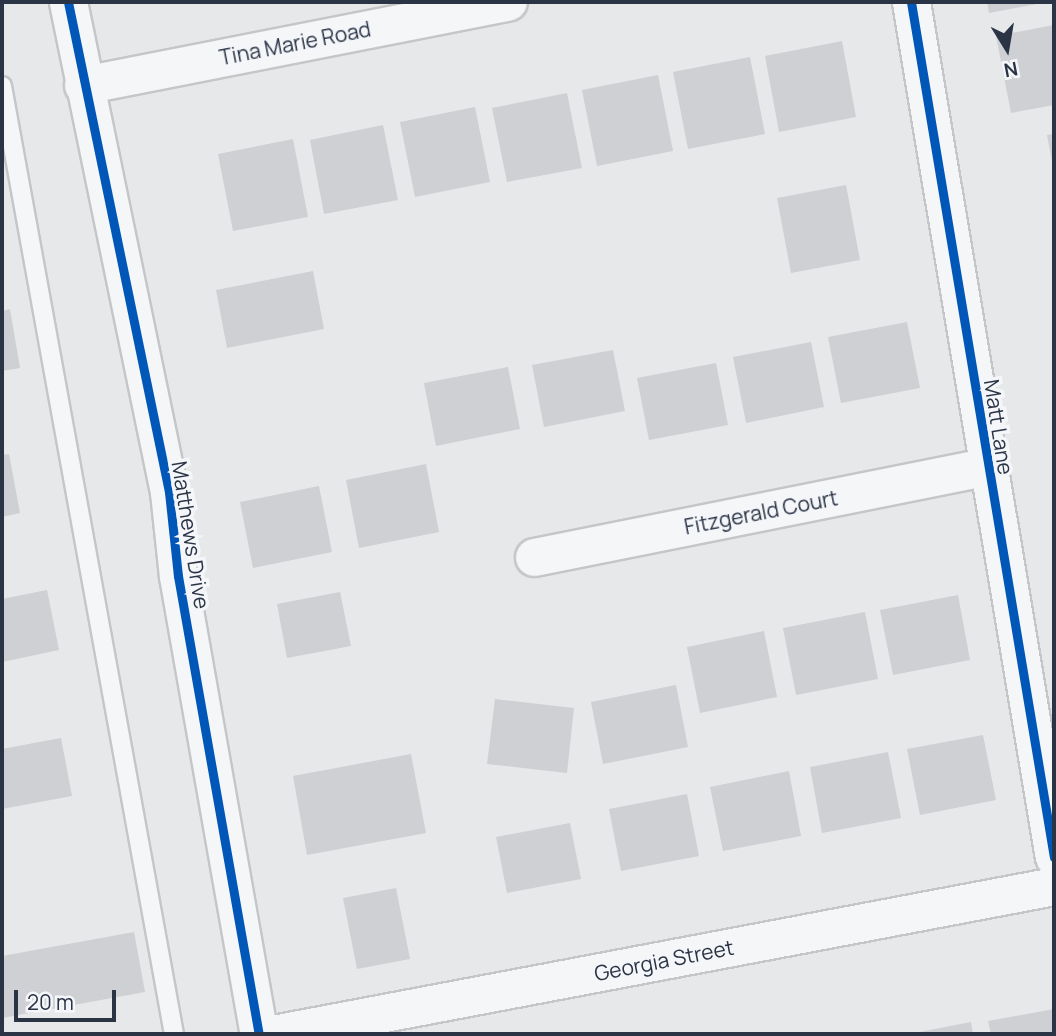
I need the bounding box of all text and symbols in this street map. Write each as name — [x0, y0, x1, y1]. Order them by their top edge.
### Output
north arrow — [972, 14, 1042, 84]
street label: Tina Marie Road — [217, 16, 373, 70]
text: N — [1002, 56, 1020, 84]
street label: Matt Lane — [979, 378, 1019, 476]
street label: Matthews Drive — [167, 459, 215, 611]
street label: Fitzgerald Court — [682, 485, 840, 539]
street label: Georgia Street — [592, 934, 736, 986]
scale bar — [18, 976, 119, 1020]
text: 20 m — [27, 988, 74, 1016]

